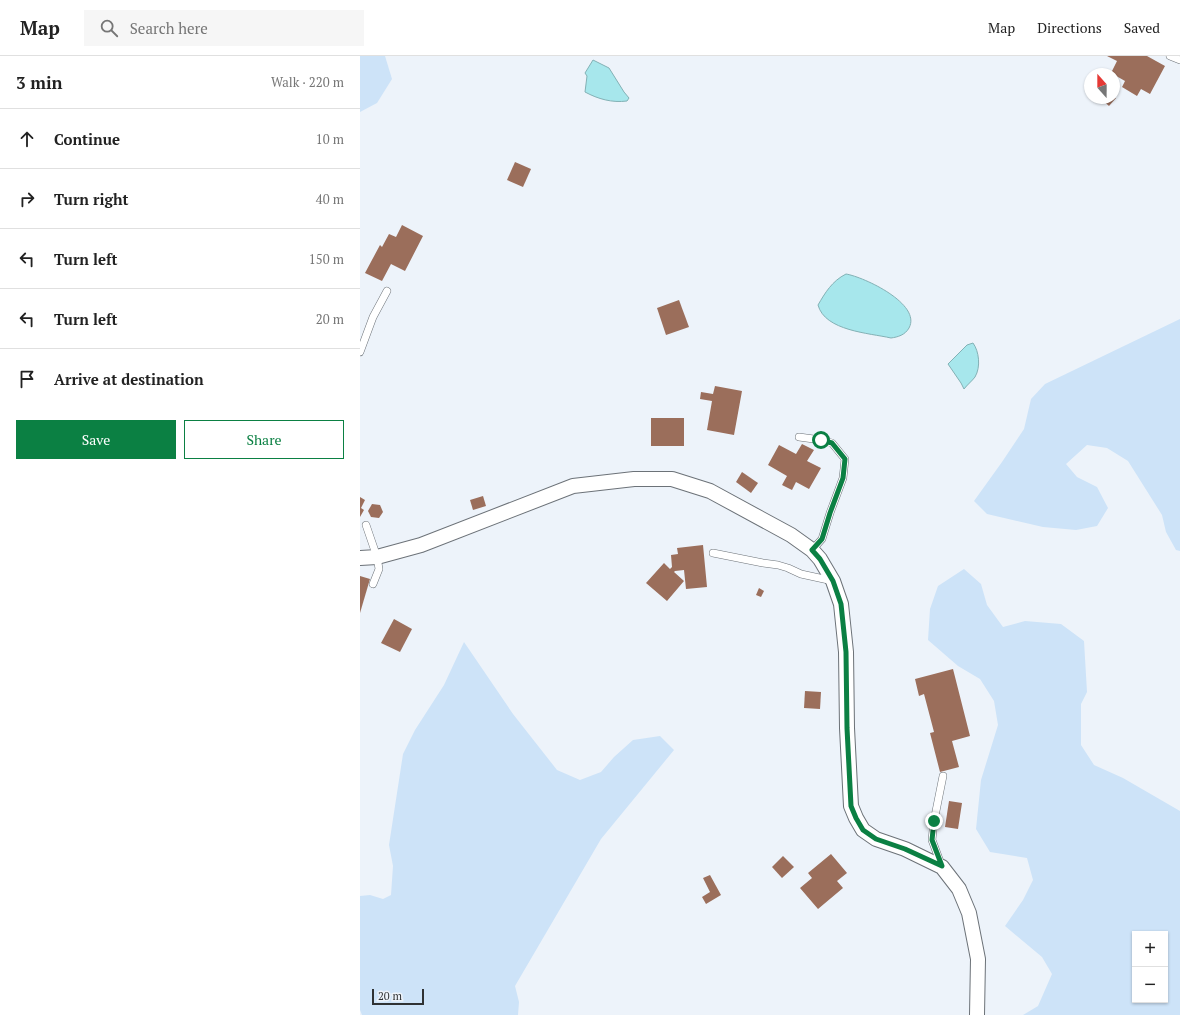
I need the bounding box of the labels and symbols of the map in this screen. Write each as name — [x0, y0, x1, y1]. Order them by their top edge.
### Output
north arrow — [1084, 68, 1120, 104]
route start — [812, 431, 830, 449]
route end — [925, 812, 943, 830]
scale bar — [372, 987, 424, 1006]

